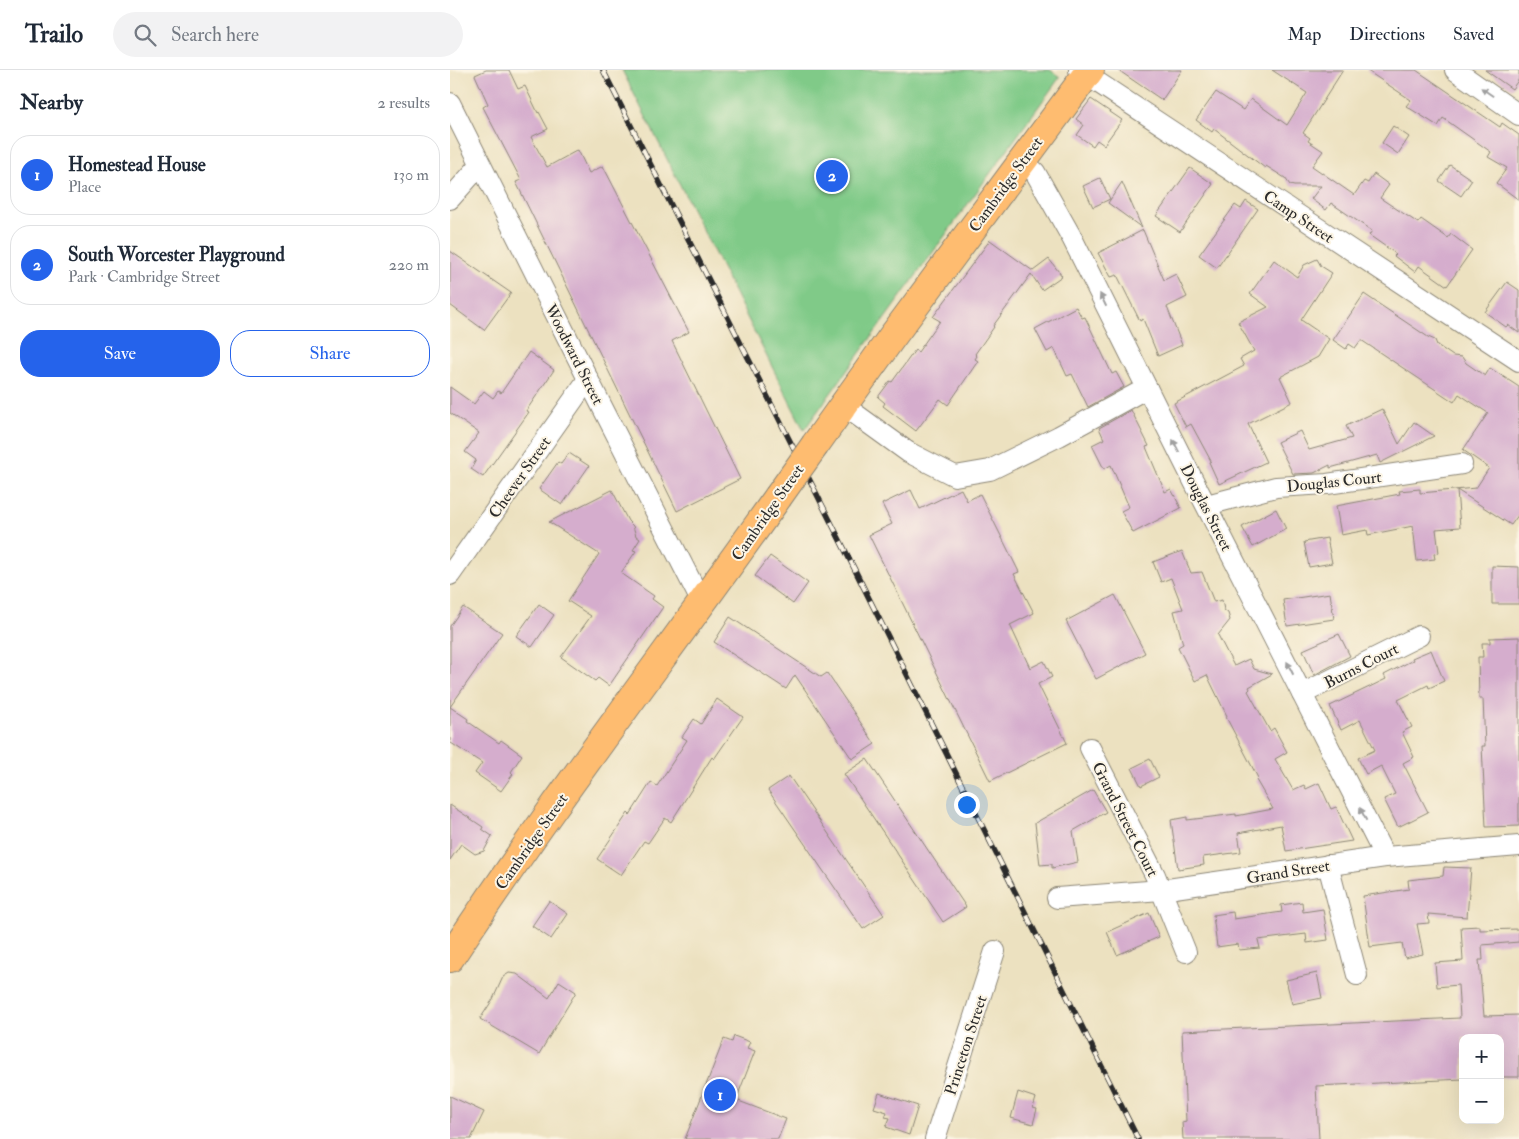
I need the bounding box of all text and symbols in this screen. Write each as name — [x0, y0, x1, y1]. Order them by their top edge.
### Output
search box — [113, 12, 463, 57]
text: Trailo — [25, 19, 83, 50]
icon: search — [131, 21, 159, 49]
text: Search here — [171, 23, 259, 47]
text: Map — [1288, 23, 1321, 46]
text: Directions — [1349, 23, 1425, 46]
text: Saved — [1453, 23, 1494, 46]
one-way arrow — [1480, 87, 1494, 97]
text: Nearby — [20, 89, 83, 116]
text: 2 results — [377, 93, 430, 113]
street label: Cambridge Street — [965, 133, 1047, 236]
text: Homestead House — [68, 153, 206, 177]
pin: 2 — [816, 157, 848, 195]
text: 1 — [34, 165, 40, 185]
text: 130 m — [393, 165, 429, 185]
text: Place — [68, 177, 101, 197]
street label: Camp Street — [1259, 186, 1337, 248]
text: South Worcester Playground — [68, 243, 285, 267]
text: 2 — [33, 255, 41, 275]
text: 220 m — [389, 255, 429, 275]
text: Park · Cambridge Street — [68, 267, 220, 287]
one-way arrow — [1099, 293, 1107, 308]
street label: Woodward Street — [540, 300, 608, 408]
button: Save — [20, 330, 220, 377]
button: Share — [230, 330, 430, 377]
street label: Cheever Street — [484, 433, 555, 522]
one-way arrow — [1172, 439, 1180, 453]
street label: Cambridge Street — [727, 461, 808, 565]
street label: Douglas Street — [1176, 461, 1237, 554]
street label: Douglas Court — [1286, 467, 1383, 497]
street label: Burns Court — [1321, 639, 1402, 693]
one-way arrow — [1286, 661, 1294, 676]
street label: Grand Street Court — [1088, 759, 1163, 880]
street label: Cambridge Street — [491, 790, 572, 894]
your location — [954, 792, 980, 818]
one-way arrow — [1359, 806, 1367, 821]
street label: Grand Street — [1245, 856, 1331, 888]
street label: Princeton Street — [940, 993, 991, 1098]
map controls — [1459, 1034, 1504, 1124]
button: + — [1459, 1034, 1504, 1079]
pin: 1 — [704, 1076, 736, 1114]
button: − — [1459, 1079, 1504, 1124]

